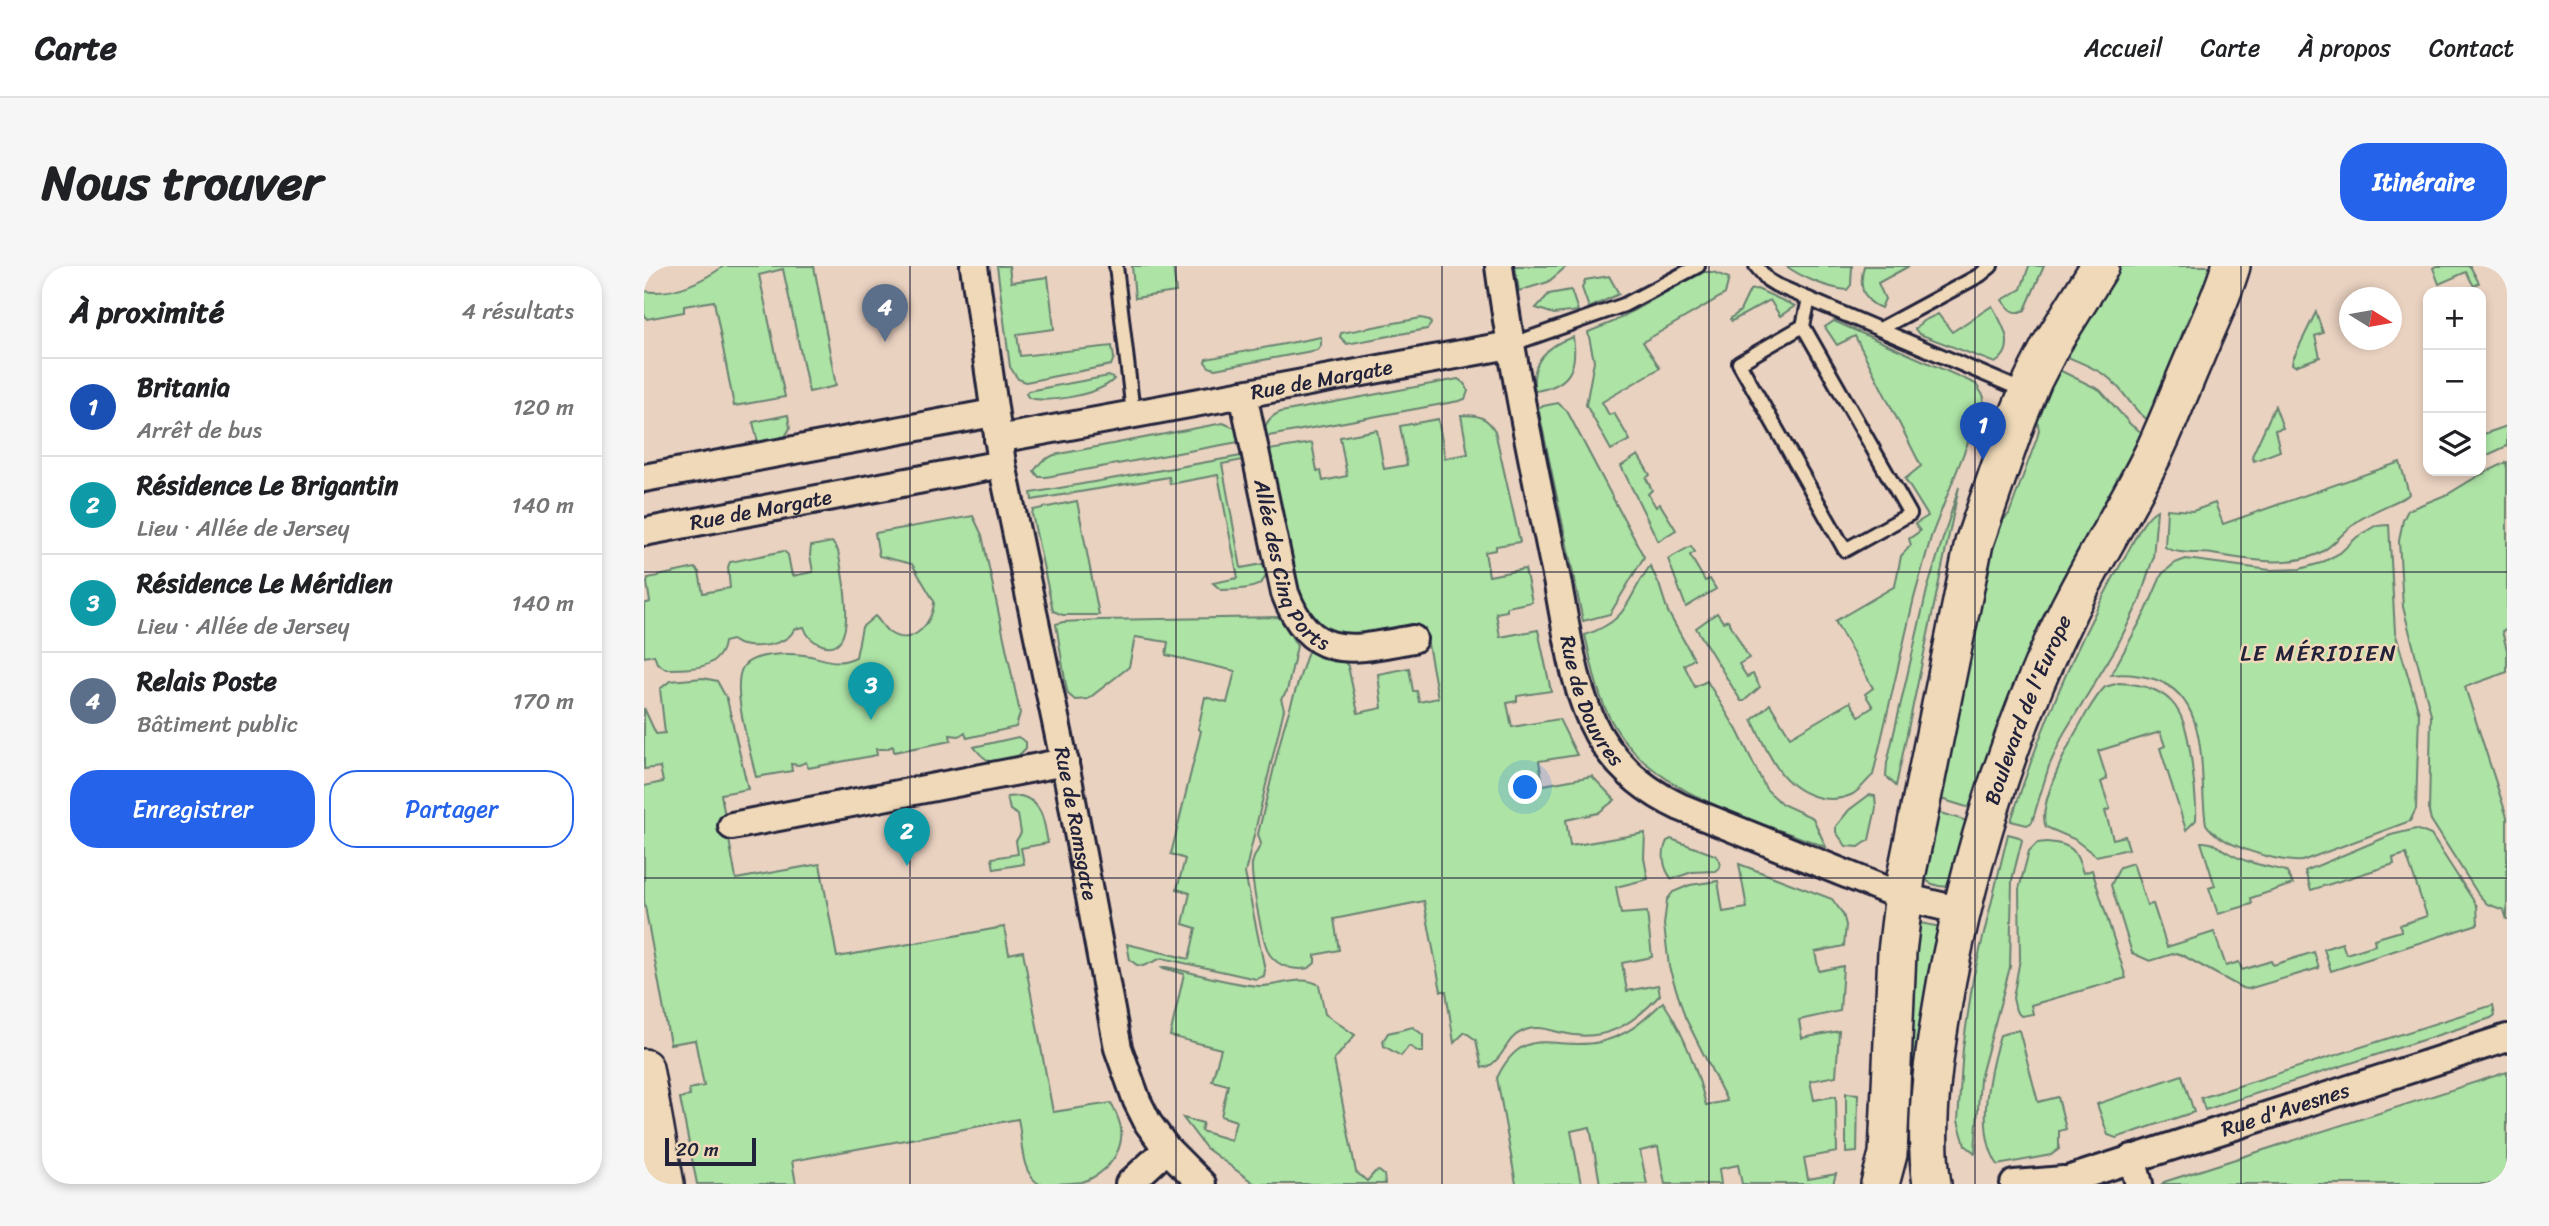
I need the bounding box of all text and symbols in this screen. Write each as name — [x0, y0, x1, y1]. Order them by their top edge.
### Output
text: Carte — [35, 19, 117, 77]
text: Accueil — [2084, 27, 2163, 69]
text: Carte — [2201, 27, 2260, 69]
text: À propos — [2298, 27, 2391, 69]
text: Contact — [2429, 27, 2514, 69]
text: Nous trouver — [42, 139, 322, 226]
button: Itinéraire — [2340, 143, 2507, 221]
pin: 4 — [862, 284, 908, 342]
text: À proximité — [70, 285, 224, 339]
north arrow — [2339, 287, 2402, 350]
map controls — [2423, 287, 2486, 476]
button: + — [2423, 287, 2486, 350]
text: 4 résultats — [462, 291, 574, 332]
street label: Rue de Margate — [1247, 348, 1396, 411]
button: − — [2423, 350, 2486, 413]
text: Britania — [137, 364, 230, 410]
text: 1 — [88, 387, 98, 428]
text: 120 m — [513, 387, 574, 428]
pin: 1 — [1960, 402, 2006, 460]
text: Arrêt de bus — [137, 410, 262, 451]
button: layers — [2423, 413, 2486, 476]
text: Résidence Le Brigantin — [137, 462, 398, 508]
street label: Allée des Cinq Ports — [1242, 475, 1336, 662]
street label: Rue de Margate — [687, 478, 835, 542]
text: 2 — [86, 485, 100, 526]
text: 140 m — [512, 485, 574, 526]
text: Lieu · Allée de Jersey — [137, 508, 349, 549]
text: Résidence Le Méridien — [137, 560, 393, 606]
text: 3 — [87, 583, 99, 624]
text: 140 m — [512, 583, 574, 624]
text: Lieu · Allée de Jersey — [137, 606, 349, 647]
street label: Boulevard de l'Europe — [1973, 608, 2083, 810]
street label: Rue de Douvres — [1549, 632, 1634, 776]
district label: LE MÉRIDIEN — [2240, 633, 2398, 674]
text: Relais Poste — [137, 658, 277, 704]
pin: 3 — [848, 662, 894, 720]
text: 4 — [86, 681, 100, 722]
text: 170 m — [513, 681, 574, 722]
text: Bâtiment public — [137, 704, 299, 745]
street label: Rue de Ramsgate — [1043, 743, 1109, 903]
button: Enregistrer — [70, 770, 315, 848]
button: Partager — [329, 770, 574, 848]
your location — [1508, 770, 1542, 804]
pin: 2 — [884, 808, 930, 866]
street label: Rue d'Avesnes — [2216, 1071, 2355, 1148]
text: 20 m — [676, 1133, 719, 1166]
scale bar — [665, 1135, 756, 1167]

